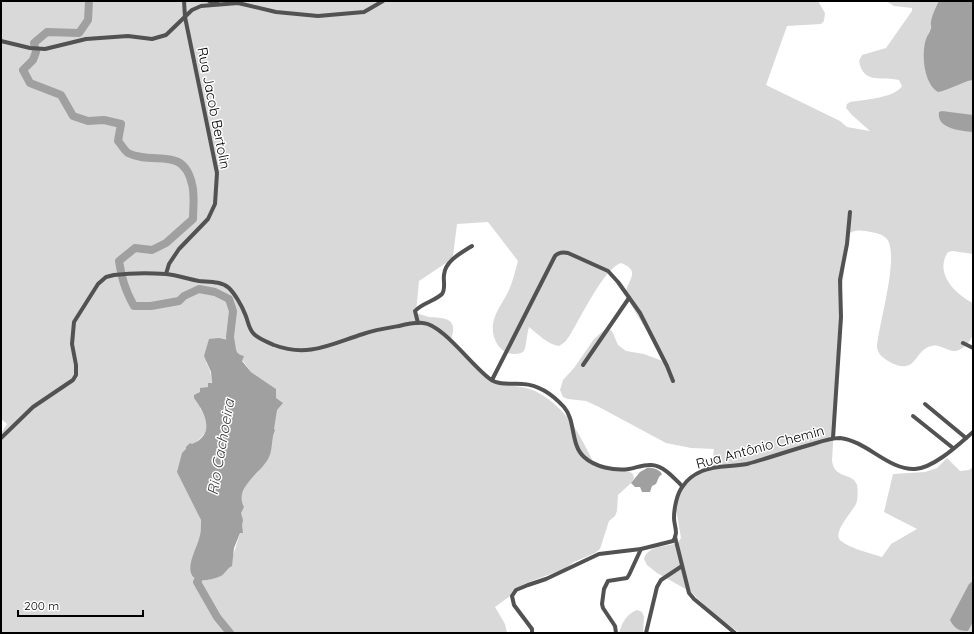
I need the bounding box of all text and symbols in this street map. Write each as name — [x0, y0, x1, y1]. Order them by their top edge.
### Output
street label: Rua Jacob Bertolin — [193, 45, 235, 171]
water label: Rio Cachoeira — [203, 397, 238, 496]
street label: Rua Antônio Chemin — [694, 421, 826, 473]
scale bar — [18, 592, 143, 618]
text: 200 m — [24, 598, 59, 613]

